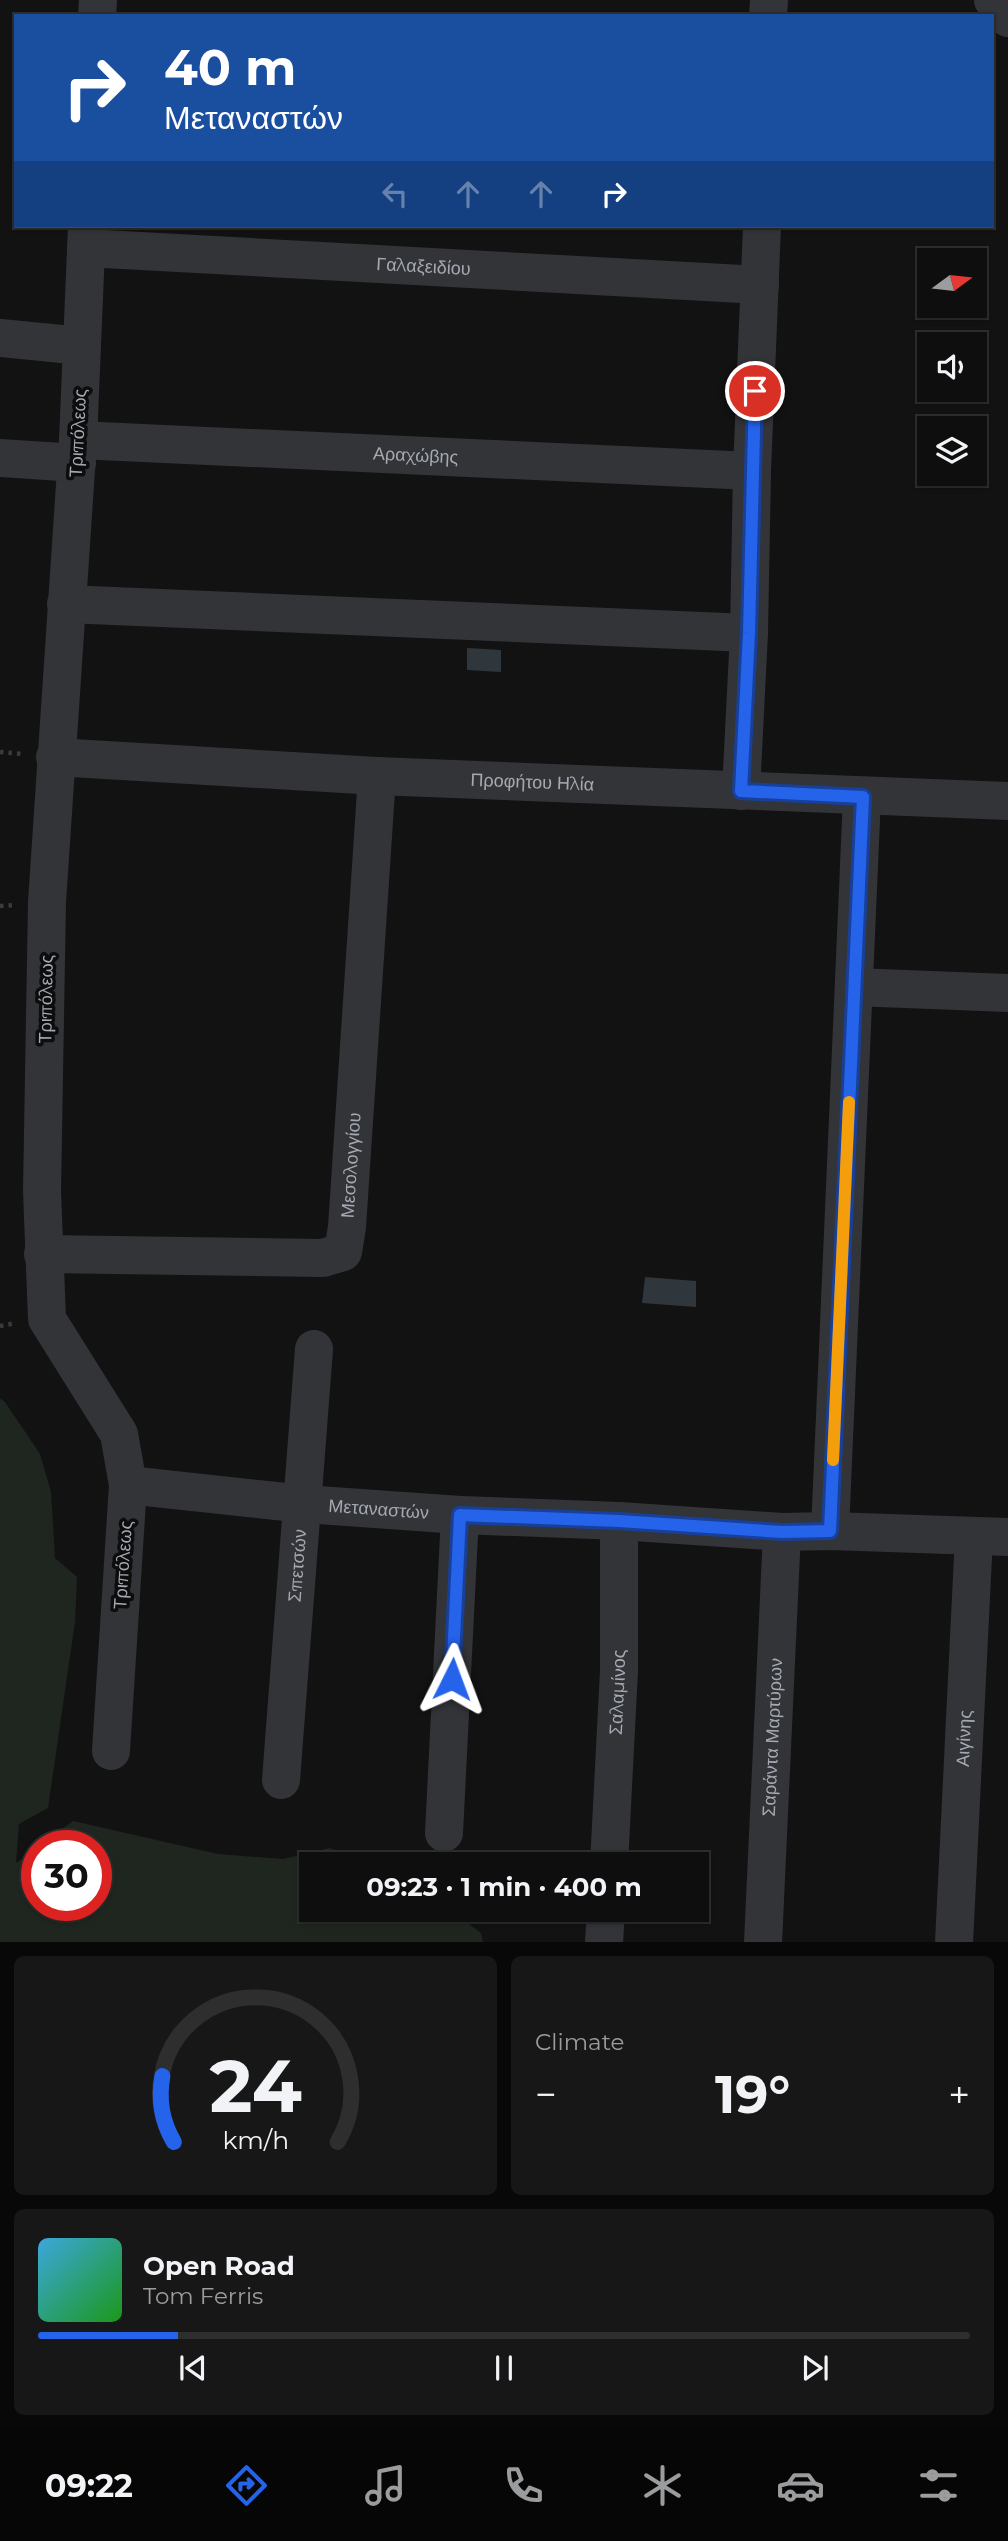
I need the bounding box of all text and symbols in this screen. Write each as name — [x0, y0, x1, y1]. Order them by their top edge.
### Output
text: 40 m — [164, 38, 296, 97]
icon: right — [49, 42, 140, 133]
text: Μεταναστών — [164, 98, 343, 137]
icon: left — [376, 175, 414, 213]
icon: ahead — [449, 175, 487, 213]
icon: ahead — [522, 175, 560, 213]
icon: right — [595, 175, 633, 213]
north arrow — [917, 248, 987, 318]
map controls — [917, 248, 987, 486]
street label: Γαλαξειδίου — [376, 253, 471, 280]
button: sound — [917, 332, 987, 402]
pin — [725, 361, 785, 421]
icon: arrive — [736, 372, 774, 410]
street label: Τριπόλεως — [65, 388, 91, 478]
button: layers — [917, 416, 987, 486]
street label: Αραχώβης — [372, 443, 459, 468]
street label: Προφήτου Ηλία — [470, 769, 594, 796]
street label: Τριπόλεως — [34, 954, 58, 1044]
street label: Μεσολογγίου — [337, 1112, 366, 1219]
street label: Μεταναστών — [328, 1495, 430, 1524]
street label: Τριπόλεως — [109, 1520, 137, 1610]
street label: Σπετσών — [284, 1528, 311, 1603]
position arrow — [415, 1642, 489, 1716]
street label: Σαλαμίνος — [605, 1649, 630, 1736]
street label: Σαράντα Μαρτύρων — [758, 1657, 787, 1817]
street label: Αιγίνης — [952, 1709, 976, 1767]
speed limit sign: 30 — [21, 1830, 112, 1921]
text: 09:23 · 1 min · 400 m — [366, 1871, 642, 1903]
text: Climate — [535, 2028, 624, 2056]
text: 24 — [209, 2042, 302, 2130]
text: 19° — [715, 2063, 790, 2126]
text: − — [535, 2071, 557, 2118]
text: + — [948, 2071, 970, 2118]
text: km/h — [222, 2124, 289, 2154]
text: Open Road — [143, 2250, 295, 2282]
text: Tom Ferris — [143, 2282, 263, 2310]
icon: previous — [174, 2349, 212, 2387]
icon: pause — [485, 2349, 523, 2387]
icon: next — [796, 2349, 834, 2387]
icon: directions — [222, 2461, 271, 2510]
icon: music — [361, 2461, 410, 2510]
icon: phone — [499, 2461, 548, 2510]
icon: climate — [638, 2461, 687, 2510]
icon: car — [776, 2461, 825, 2510]
icon: filters — [914, 2461, 963, 2510]
text: 09:22 — [45, 2466, 133, 2505]

